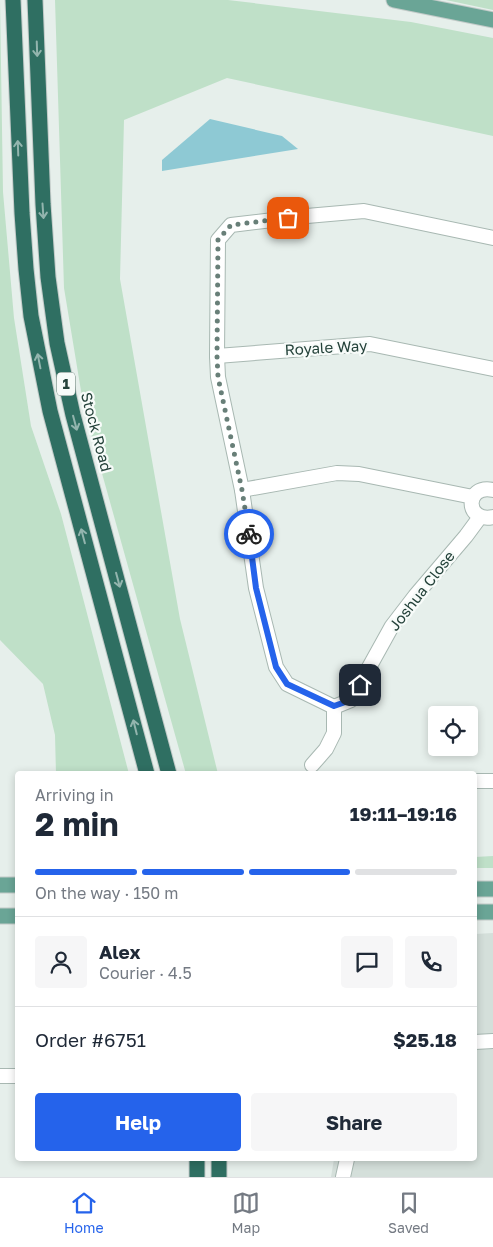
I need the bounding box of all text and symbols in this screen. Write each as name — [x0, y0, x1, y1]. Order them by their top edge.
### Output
one-way arrow — [33, 40, 42, 56]
one-way arrow — [14, 140, 23, 156]
pin — [267, 197, 309, 239]
one-way arrow — [39, 203, 48, 219]
icon: bag — [274, 204, 302, 232]
street label: Royale Way — [284, 336, 368, 358]
one-way arrow — [34, 354, 44, 370]
road number: 1 — [57, 372, 75, 396]
street label: Stock Road — [78, 390, 116, 473]
one-way arrow — [71, 415, 80, 431]
courier — [224, 509, 274, 559]
icon: bike — [235, 520, 263, 548]
one-way arrow — [78, 528, 87, 544]
street label: Joshua Close — [384, 547, 458, 634]
one-way arrow — [113, 572, 123, 588]
pin — [339, 664, 381, 706]
icon: home — [346, 671, 374, 699]
map controls — [428, 706, 478, 756]
button: locate — [428, 706, 478, 756]
one-way arrow — [130, 719, 139, 735]
text: Arriving in — [35, 785, 114, 805]
text: 19:11–19:16 — [350, 802, 457, 825]
text: 2 min — [35, 805, 119, 843]
text: On the way · 150 m — [35, 883, 178, 903]
button: person — [35, 936, 87, 988]
button: chat — [341, 936, 393, 988]
button: phone — [405, 936, 457, 988]
text: Alex — [99, 940, 140, 963]
text: Courier · 4.5 — [99, 963, 192, 983]
text: Order #6751 — [35, 1028, 146, 1051]
text: $25.18 — [393, 1028, 457, 1051]
button: Help — [35, 1093, 241, 1151]
button: Share — [251, 1093, 457, 1151]
tab: Home — [64, 1189, 104, 1236]
tab: Map — [232, 1189, 260, 1236]
tab: Saved — [388, 1189, 429, 1236]

